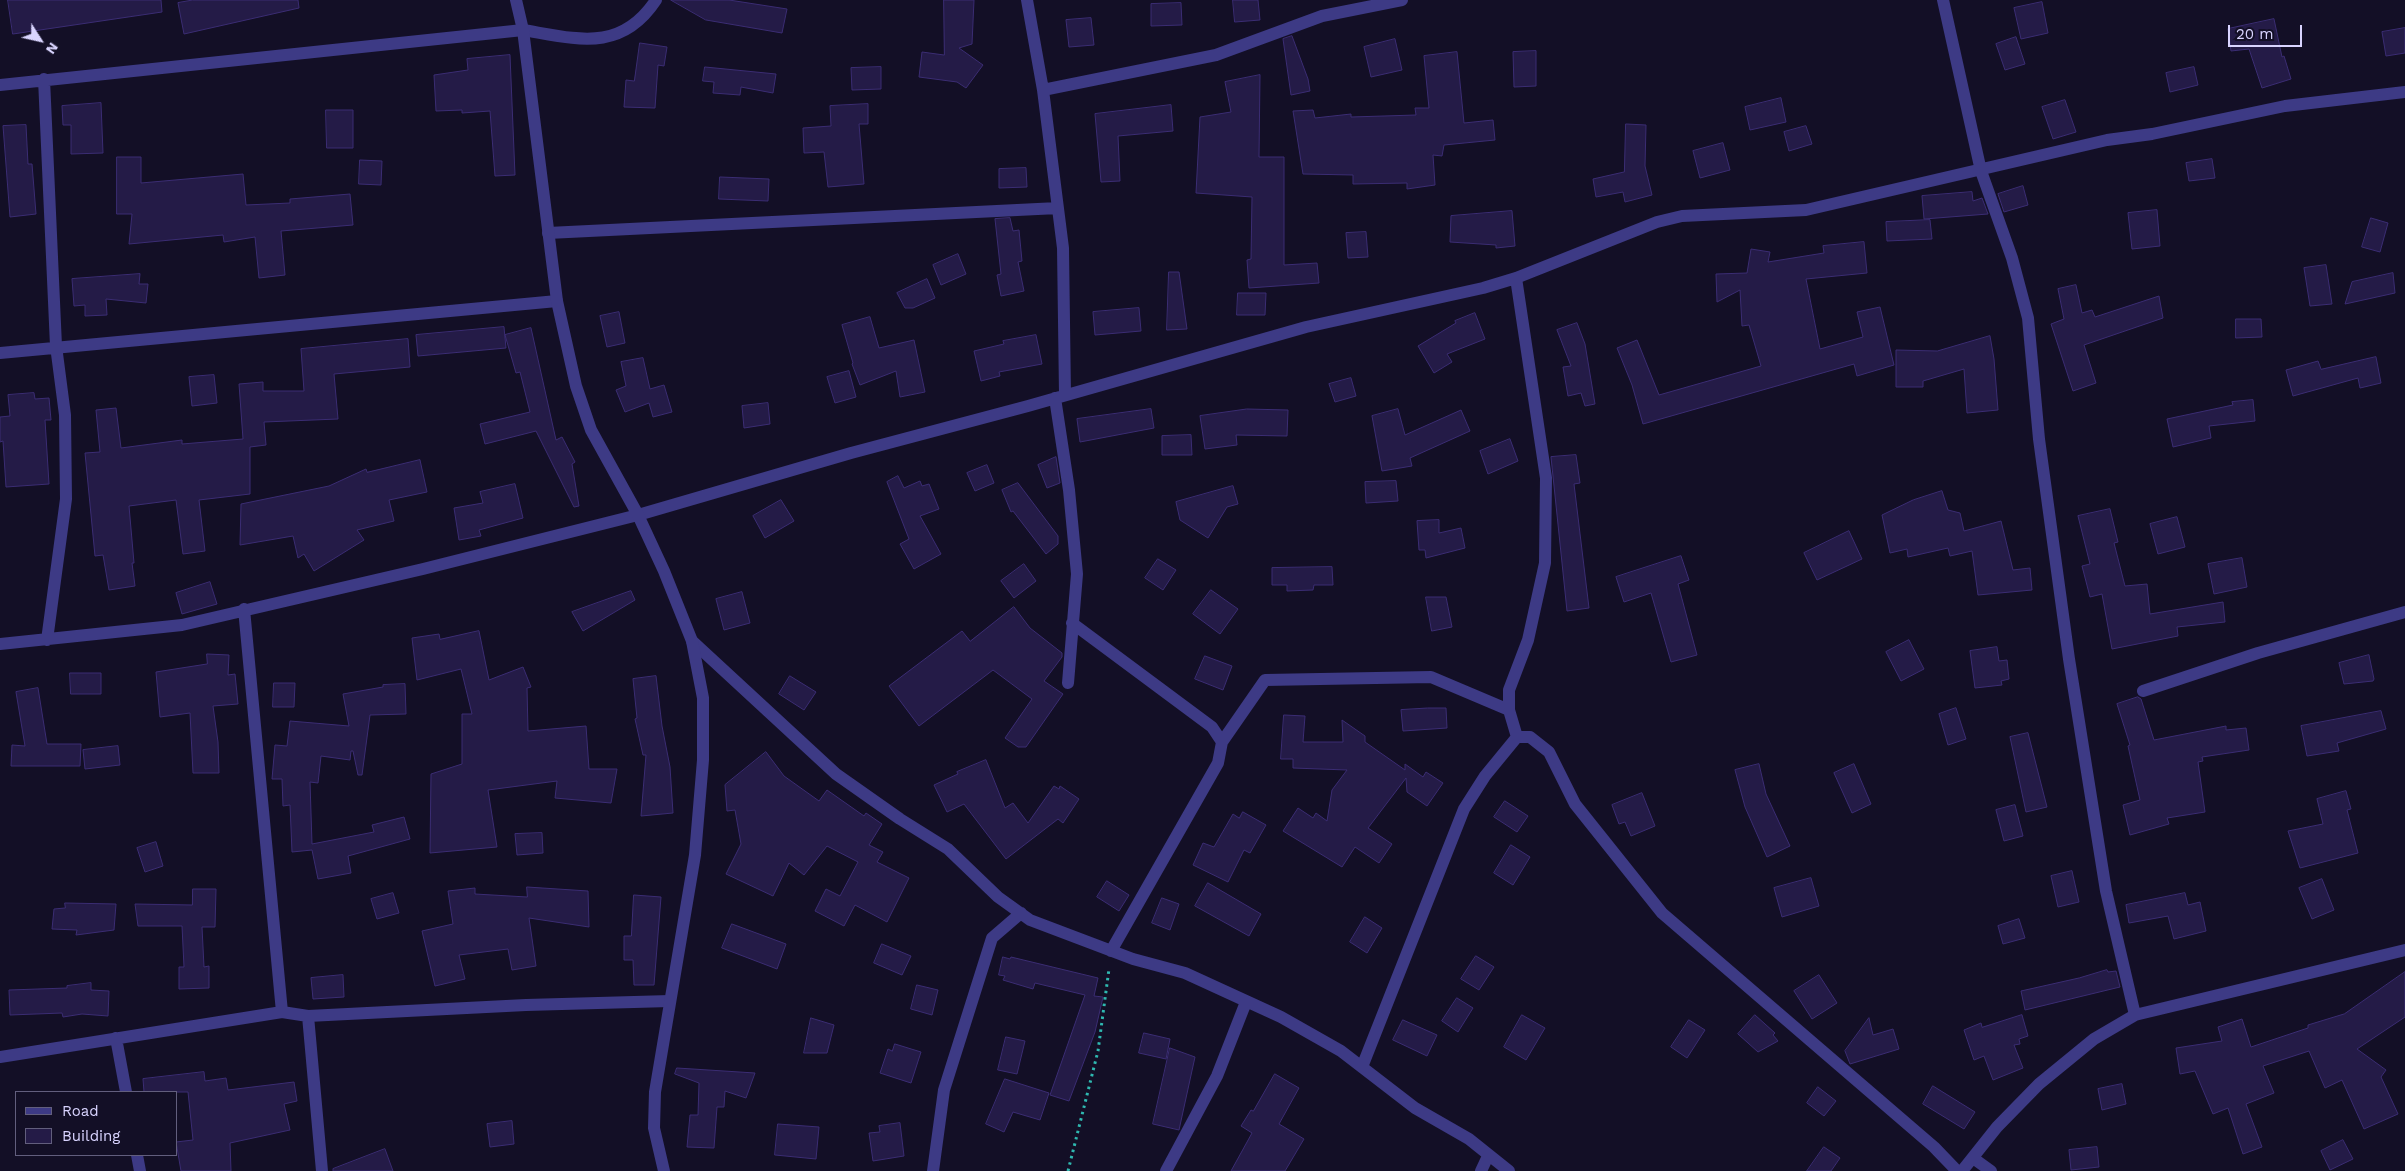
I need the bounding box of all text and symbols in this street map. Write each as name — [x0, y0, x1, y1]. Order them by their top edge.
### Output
north arrow — [15, 15, 65, 65]
scale bar — [2230, 15, 2304, 47]
text: 20 m — [2236, 25, 2274, 43]
text: N — [43, 40, 62, 57]
legend — [15, 1091, 178, 1156]
text: Road — [62, 1102, 99, 1120]
text: Building — [62, 1127, 120, 1145]

